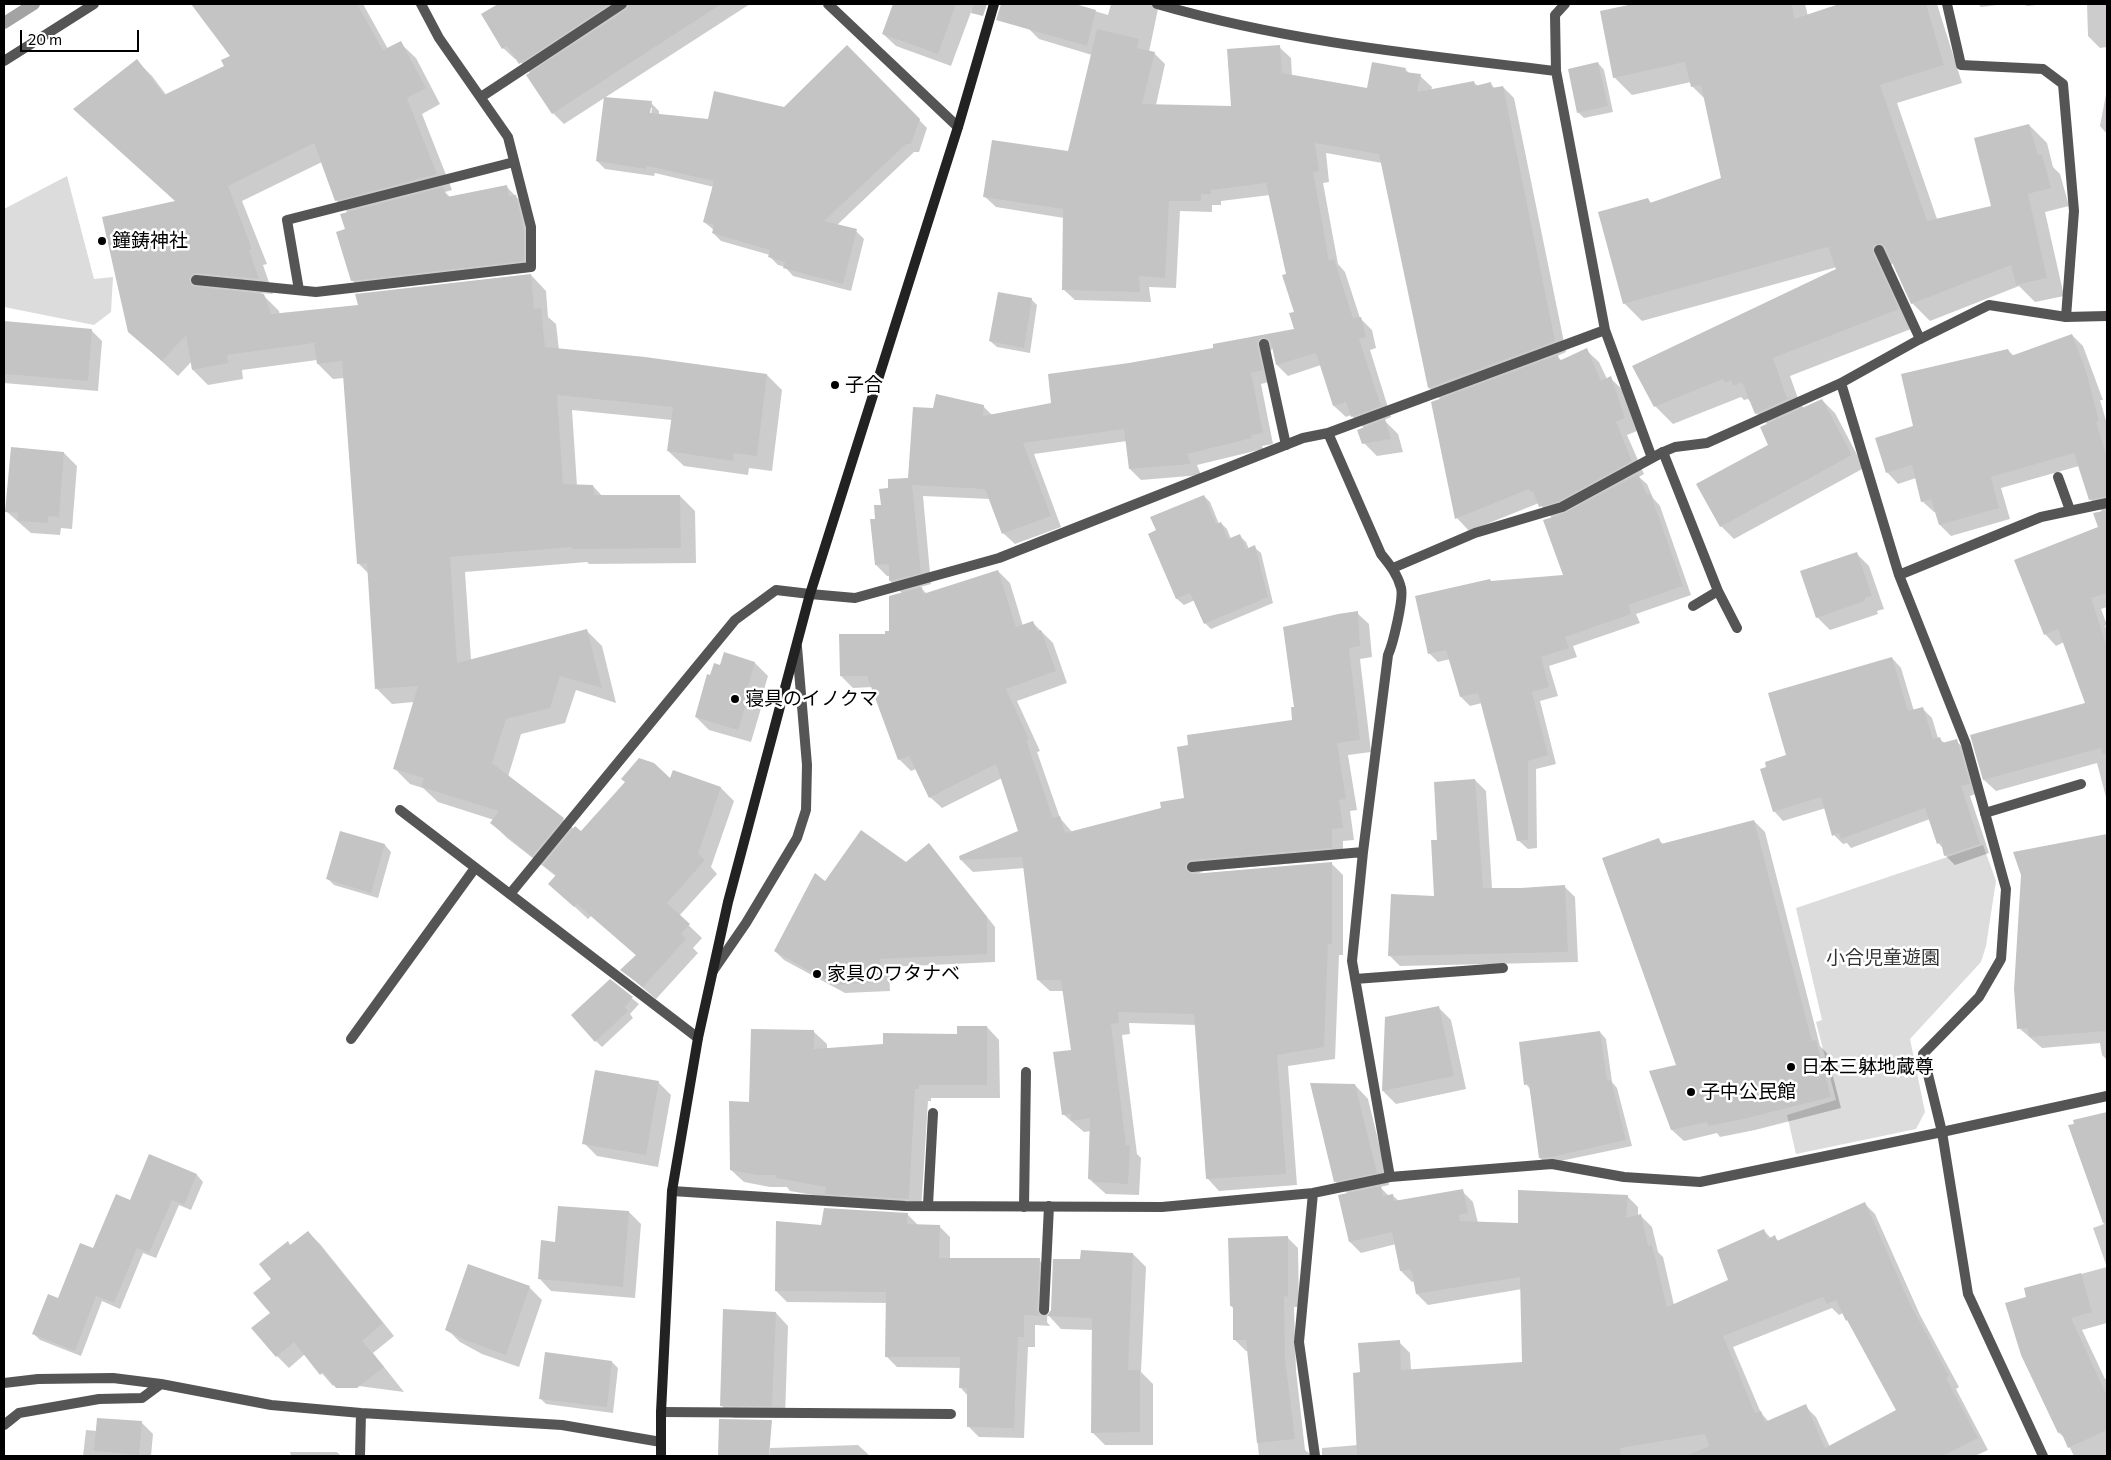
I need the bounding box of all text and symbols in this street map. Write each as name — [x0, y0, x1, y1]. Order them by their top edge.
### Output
scale bar — [22, 20, 141, 52]
text: 20 m — [28, 30, 62, 48]
place label: 鐘鋳神社 — [112, 230, 188, 252]
marker: 鐘鋳神社 — [96, 235, 108, 247]
place label: 子合 — [845, 374, 883, 396]
marker: 子合 — [829, 379, 841, 391]
place label: 寝具のイノクマ — [745, 688, 878, 710]
marker: 寝具のイノクマ — [729, 693, 741, 705]
park label: 小合児童遊園 — [1826, 947, 1940, 969]
place label: 家具のワタナベ — [827, 963, 960, 985]
marker: 家具のワタナベ — [811, 968, 823, 980]
place label: 日本三躰地蔵尊 — [1801, 1056, 1934, 1078]
marker: 日本三躰地蔵尊 — [1785, 1061, 1797, 1073]
place label: 子中公民館 — [1701, 1081, 1796, 1103]
marker: 子中公民館 — [1685, 1086, 1697, 1098]

